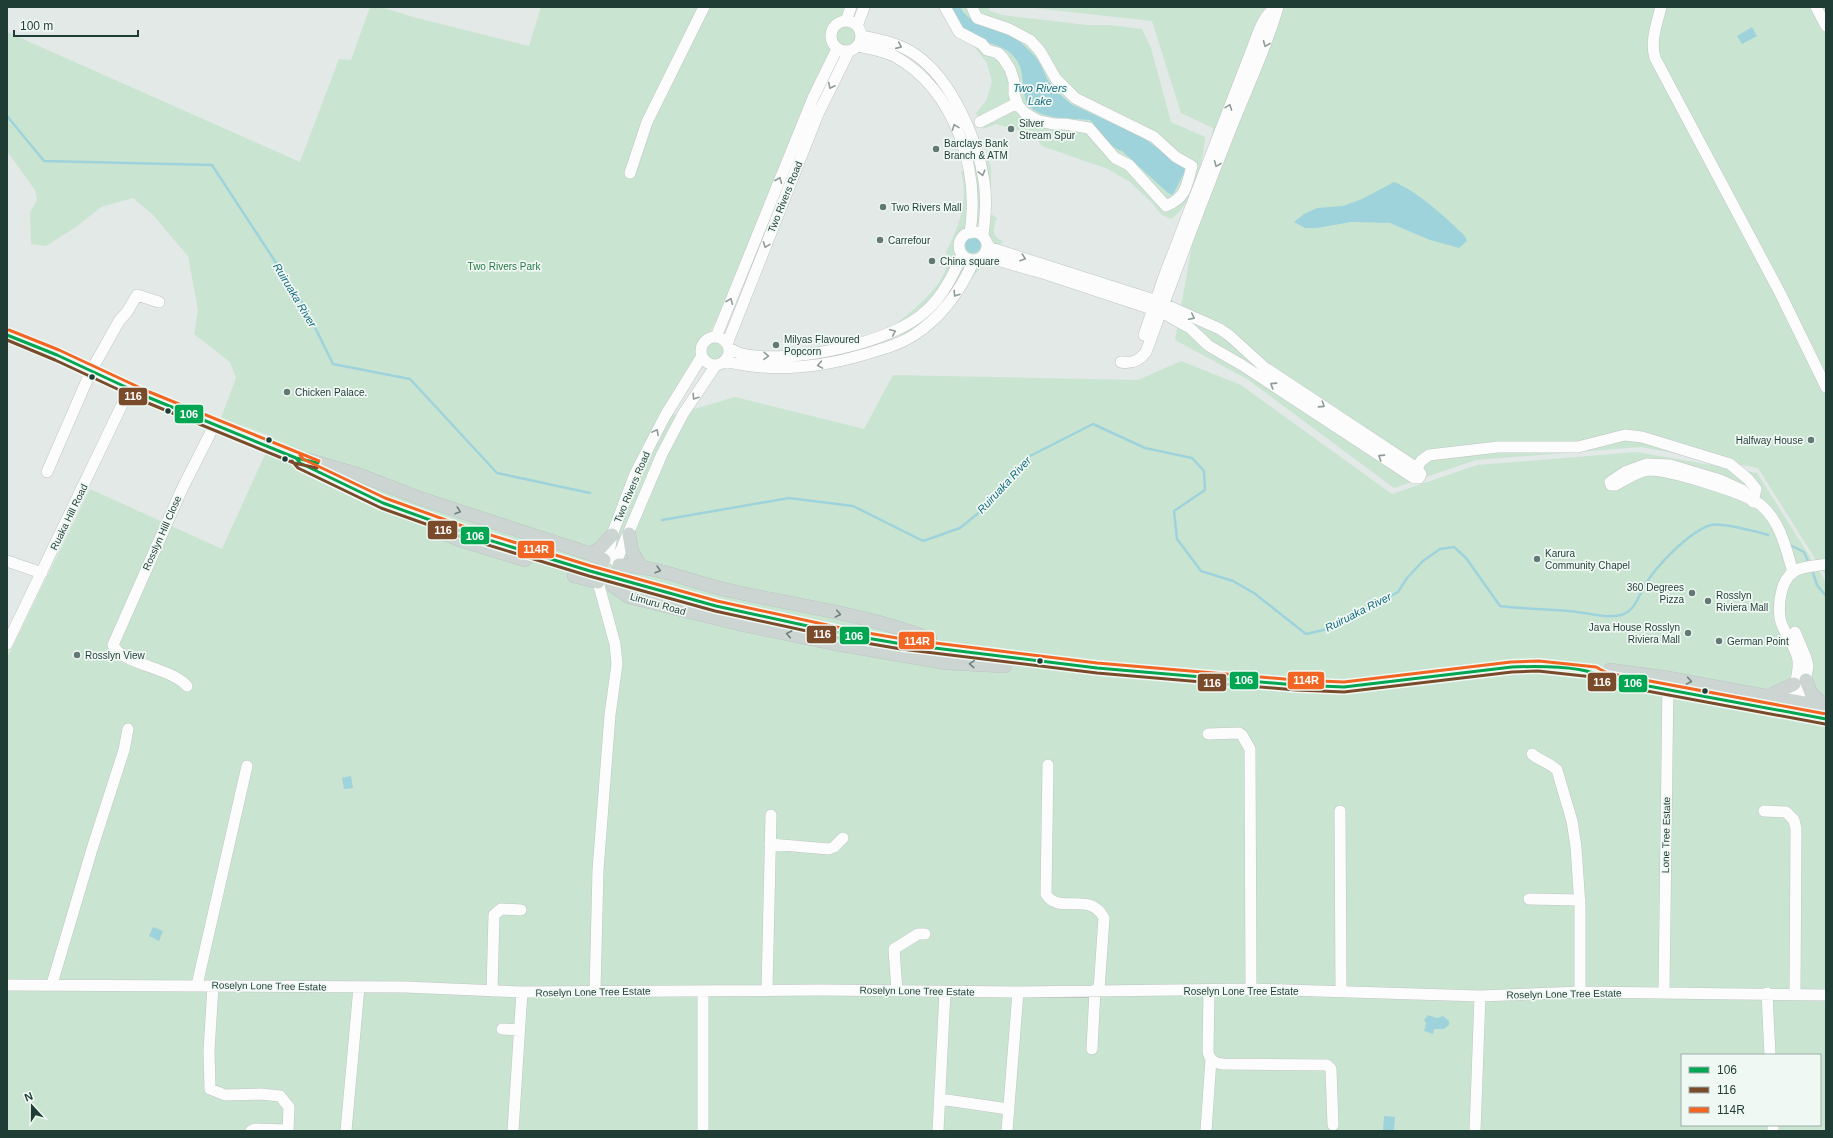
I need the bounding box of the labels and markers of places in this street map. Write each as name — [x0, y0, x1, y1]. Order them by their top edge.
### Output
place label: Silver Stream Spur — [1019, 118, 1076, 141]
marker: Silver Stream Spur — [1006, 124, 1016, 134]
place label: Barclays Bank Branch & ATM — [944, 138, 1009, 161]
marker: Barclays Bank Branch & ATM — [931, 144, 941, 154]
marker: Two Rivers Mall — [878, 202, 888, 212]
place label: Two Rivers Mall — [891, 202, 962, 213]
marker: Carrefour — [875, 235, 885, 245]
place label: Carrefour — [888, 235, 931, 246]
marker: China square — [927, 256, 937, 266]
place label: China square — [940, 256, 1000, 267]
place label: Milyas Flavoured Popcorn — [784, 334, 860, 357]
marker: Milyas Flavoured Popcorn — [771, 340, 781, 350]
unlabelled marker — [87, 372, 97, 382]
marker: Chicken Palace. — [282, 387, 292, 397]
place label: Chicken Palace. — [295, 387, 367, 398]
unlabelled marker — [163, 406, 173, 416]
unlabelled marker — [264, 435, 274, 445]
place label: Halfway House — [1736, 435, 1803, 446]
marker: Halfway House — [1806, 435, 1816, 445]
unlabelled marker — [280, 454, 290, 464]
place label: Karura Community Chapel — [1545, 548, 1630, 571]
marker: Karura Community Chapel — [1532, 554, 1542, 564]
place label: 360 Degrees Pizza — [1627, 582, 1684, 605]
marker: 360 Degrees Pizza — [1687, 588, 1697, 598]
place label: Rosslyn Riviera Mall — [1716, 590, 1768, 613]
marker: Rosslyn Riviera Mall — [1703, 596, 1713, 606]
place label: Java House Rosslyn Riviera Mall — [1589, 622, 1680, 645]
marker: Java House Rosslyn Riviera Mall — [1683, 628, 1693, 638]
marker: German Point — [1714, 636, 1724, 646]
place label: German Point — [1727, 636, 1789, 647]
marker: Rosslyn View — [72, 650, 82, 660]
place label: Rosslyn View — [85, 650, 146, 661]
unlabelled marker — [1035, 656, 1045, 666]
unlabelled marker — [1700, 686, 1710, 696]

